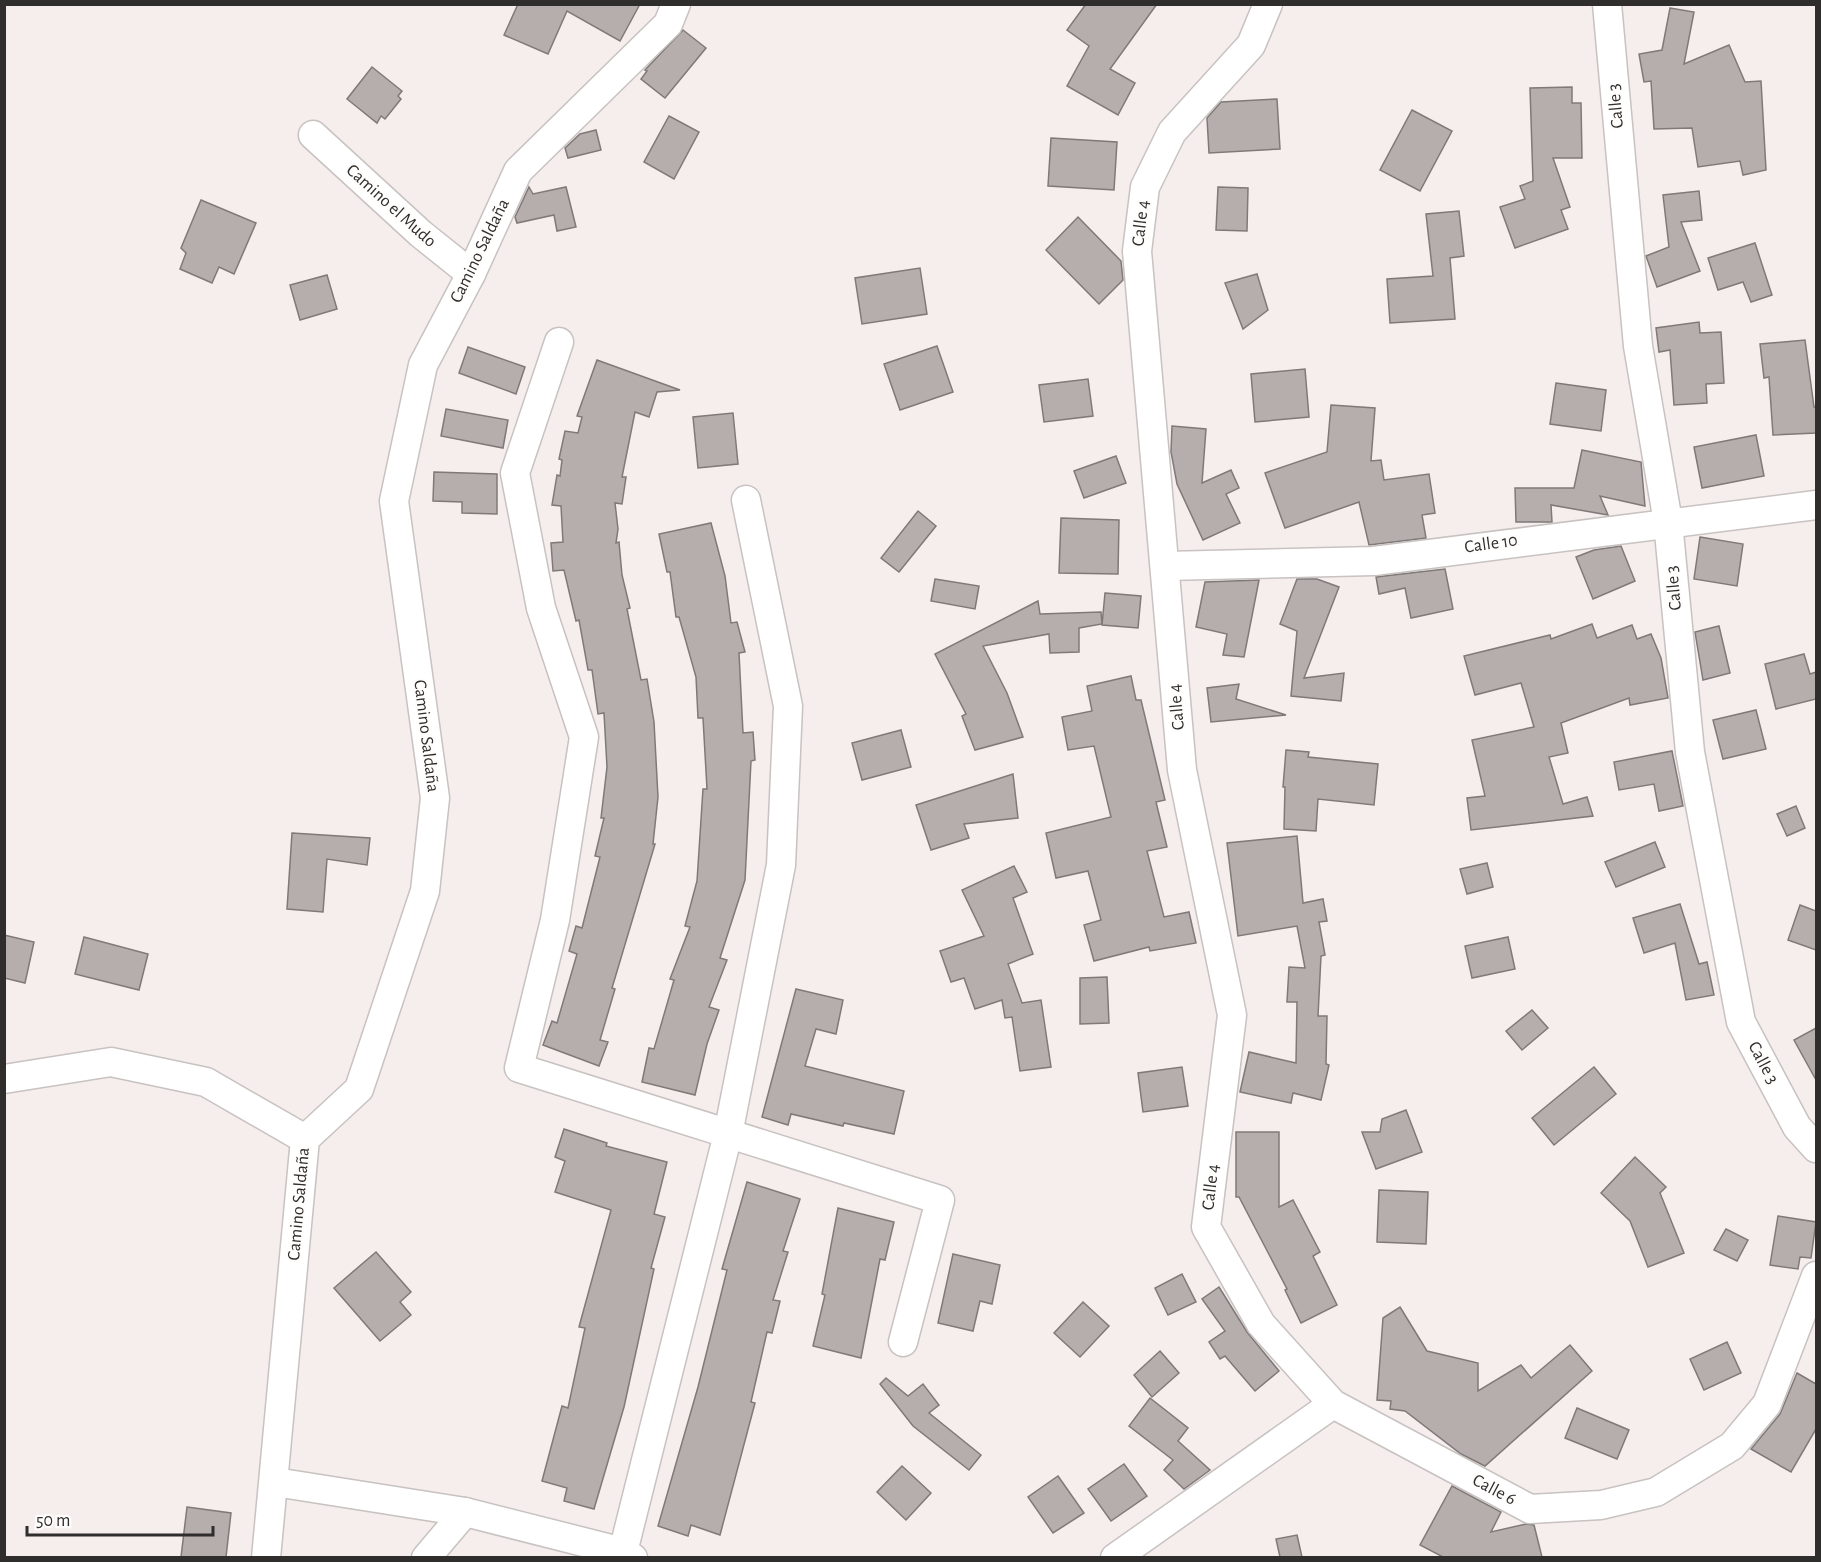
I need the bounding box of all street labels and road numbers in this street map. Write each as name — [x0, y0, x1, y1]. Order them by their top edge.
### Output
street label: Calle 3 — [1605, 83, 1627, 129]
street label: Camino el Mudo — [343, 161, 440, 251]
street label: Camino Saldaña — [447, 196, 513, 306]
street label: Calle 4 — [1129, 198, 1153, 247]
street label: Calle 10 — [1463, 531, 1519, 557]
street label: Calle 3 — [1663, 565, 1685, 611]
street label: Camino Saldaña — [410, 679, 442, 793]
street label: Calle 4 — [1166, 683, 1188, 731]
street label: Calle 3 — [1744, 1039, 1782, 1087]
street label: Camino Saldaña — [285, 1147, 313, 1261]
street label: Calle 4 — [1199, 1162, 1223, 1211]
street label: Calle 6 — [1469, 1471, 1519, 1509]

